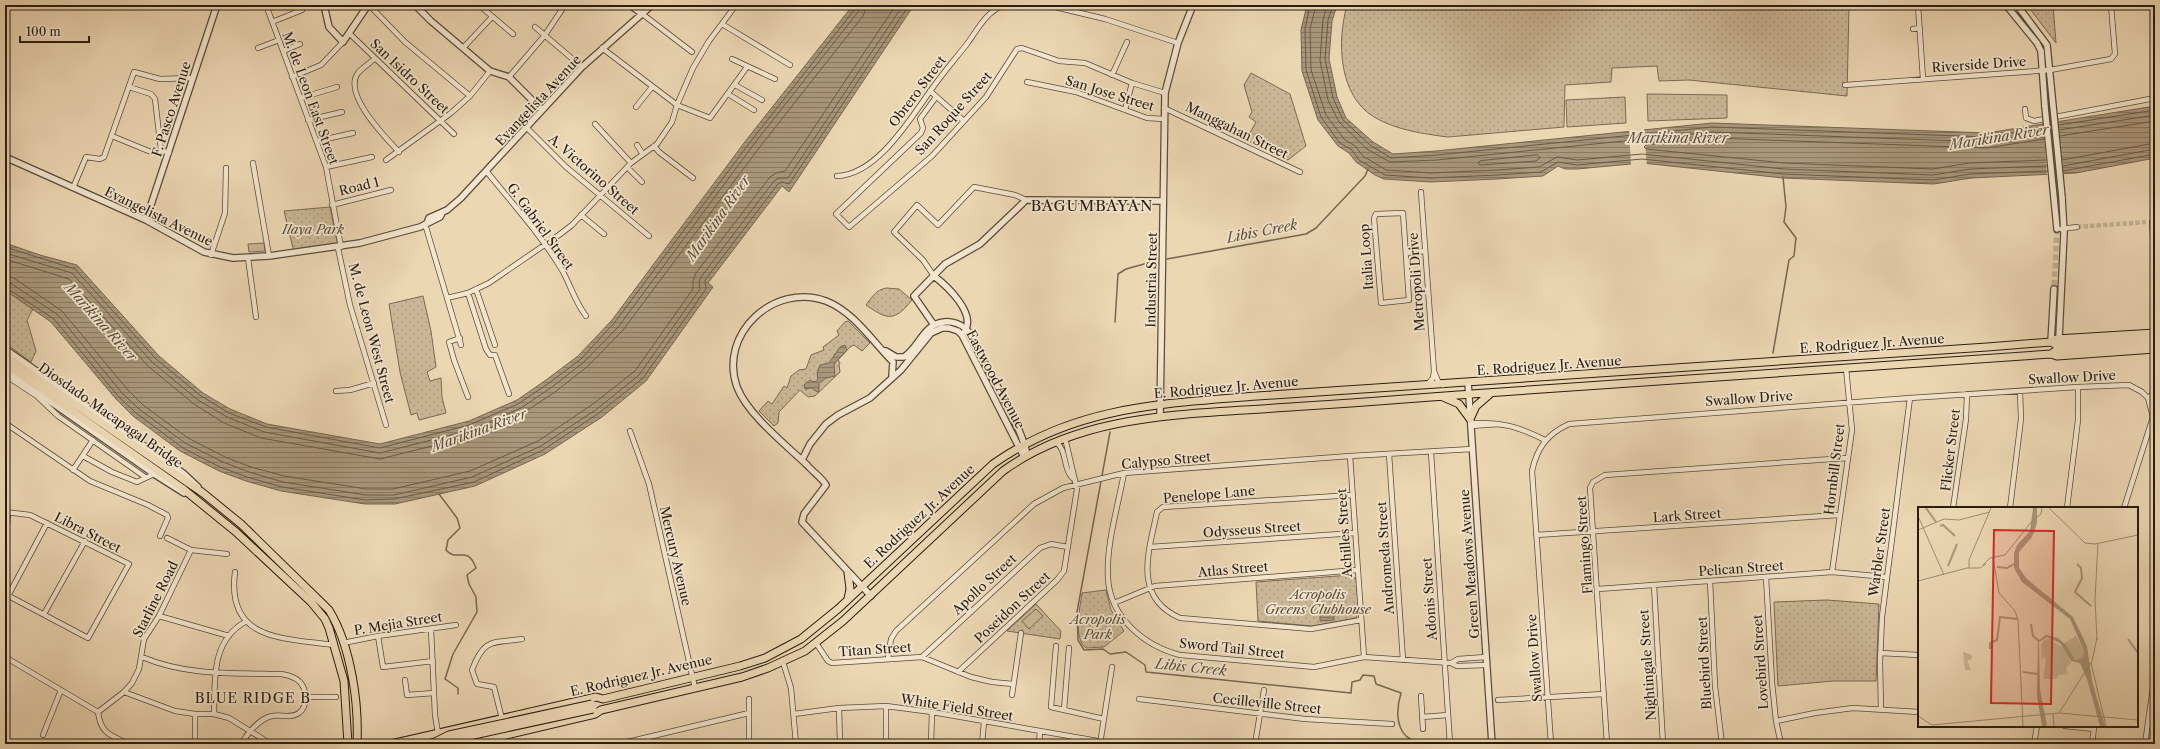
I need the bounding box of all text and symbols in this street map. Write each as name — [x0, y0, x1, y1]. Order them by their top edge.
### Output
scale bar — [20, 18, 89, 44]
text: 100 m — [26, 24, 61, 39]
street label: M. de Leon East Street — [279, 29, 343, 167]
street label: San Isidro Street — [367, 35, 453, 117]
street label: Evangelista Avenue — [492, 51, 584, 149]
street label: Obrero Street — [885, 52, 949, 130]
street label: Riverside Drive — [1931, 53, 2027, 75]
street label: F. Pasco Avenue — [148, 59, 194, 159]
street label: San Roque Street — [911, 68, 995, 158]
street label: San Jose Street — [1064, 72, 1157, 114]
street label: Manggahan Street — [1183, 98, 1291, 162]
water label: Marikina River — [1946, 120, 2051, 154]
water label: Marikina River — [1626, 129, 1730, 147]
street label: A. Victorino Street — [545, 130, 643, 218]
water label: Marikina River — [681, 171, 755, 266]
street label: Road 1 — [337, 173, 381, 199]
street label: G. Gabriel Street — [504, 180, 578, 273]
street label: Evangelista Avenue — [102, 183, 216, 249]
district label: BAGUMBAYAN — [1031, 196, 1153, 215]
water label: Libis Creek — [1224, 215, 1300, 247]
park label: Ilaya Park — [281, 221, 344, 237]
street label: Italia Loop — [1356, 223, 1376, 291]
street label: Industria Street — [1142, 232, 1160, 328]
street label: Metropoli Drive — [1405, 232, 1427, 332]
street label: M. de Leon West Street — [346, 261, 399, 405]
water label: Marikina River — [59, 277, 142, 366]
street label: Eastwood Avenue — [963, 327, 1029, 431]
street label: E. Rodriguez Jr. Avenue — [1799, 330, 1945, 356]
street label: E. Rodriguez Jr. Avenue — [1476, 352, 1622, 378]
street label: Diosdado Macapagal Bridge — [36, 359, 186, 471]
street label: Swallow Drive — [2028, 367, 2116, 387]
street label: E. Rodriguez Jr. Avenue — [1153, 373, 1299, 401]
street label: Swallow Drive — [1705, 387, 1793, 409]
water label: Marikina River — [427, 404, 531, 456]
street label: Flicker Street — [1937, 408, 1963, 492]
street label: Hornbill Street — [1820, 422, 1848, 516]
street label: Calypso Street — [1121, 448, 1212, 472]
street label: E. Rodriguez Jr. Avenue — [860, 461, 978, 571]
street label: Penelope Lane — [1162, 482, 1256, 506]
street label: Achilles Street — [1333, 487, 1355, 579]
street label: Green Meadows Avenue — [1456, 489, 1482, 639]
street label: Flamingo Street — [1573, 495, 1595, 595]
street label: Andromeda Street — [1373, 501, 1397, 616]
street label: Mercury Avenue — [657, 505, 695, 607]
street label: Lark Street — [1652, 505, 1722, 525]
street label: Warbler Street — [1865, 506, 1893, 599]
inset map — [1918, 507, 2138, 727]
street label: Libra Street — [52, 508, 124, 556]
street label: Odysseus Street — [1202, 518, 1302, 540]
street label: Apollo Street — [948, 550, 1020, 618]
street label: Adonis Street — [1418, 556, 1440, 642]
street label: Pelican Street — [1698, 557, 1785, 579]
street label: Starline Road — [129, 558, 181, 640]
street label: Atlas Street — [1196, 558, 1269, 580]
street label: Poseidon Street — [971, 568, 1053, 646]
park label: Acropolis Greens Clubhouse — [1265, 586, 1372, 617]
street label: P. Mejia Street — [353, 608, 444, 638]
street label: Nightingale Street — [1635, 608, 1659, 721]
park label: Acropolis Park — [1068, 611, 1126, 642]
street label: Lovebird Street — [1749, 613, 1771, 710]
street label: Swallow Drive — [1523, 614, 1545, 702]
street label: Bluebird Street — [1694, 616, 1714, 710]
street label: Sword Tail Street — [1179, 635, 1286, 662]
street label: Titan Street — [838, 638, 913, 660]
street label: E. Rodriguez Jr. Avenue — [569, 651, 713, 699]
water label: Libis Creek — [1153, 654, 1228, 680]
district label: BLUE RIDGE B — [195, 689, 311, 707]
street label: Cecilleville Street — [1212, 689, 1323, 717]
street label: White Field Street — [899, 690, 1015, 724]

